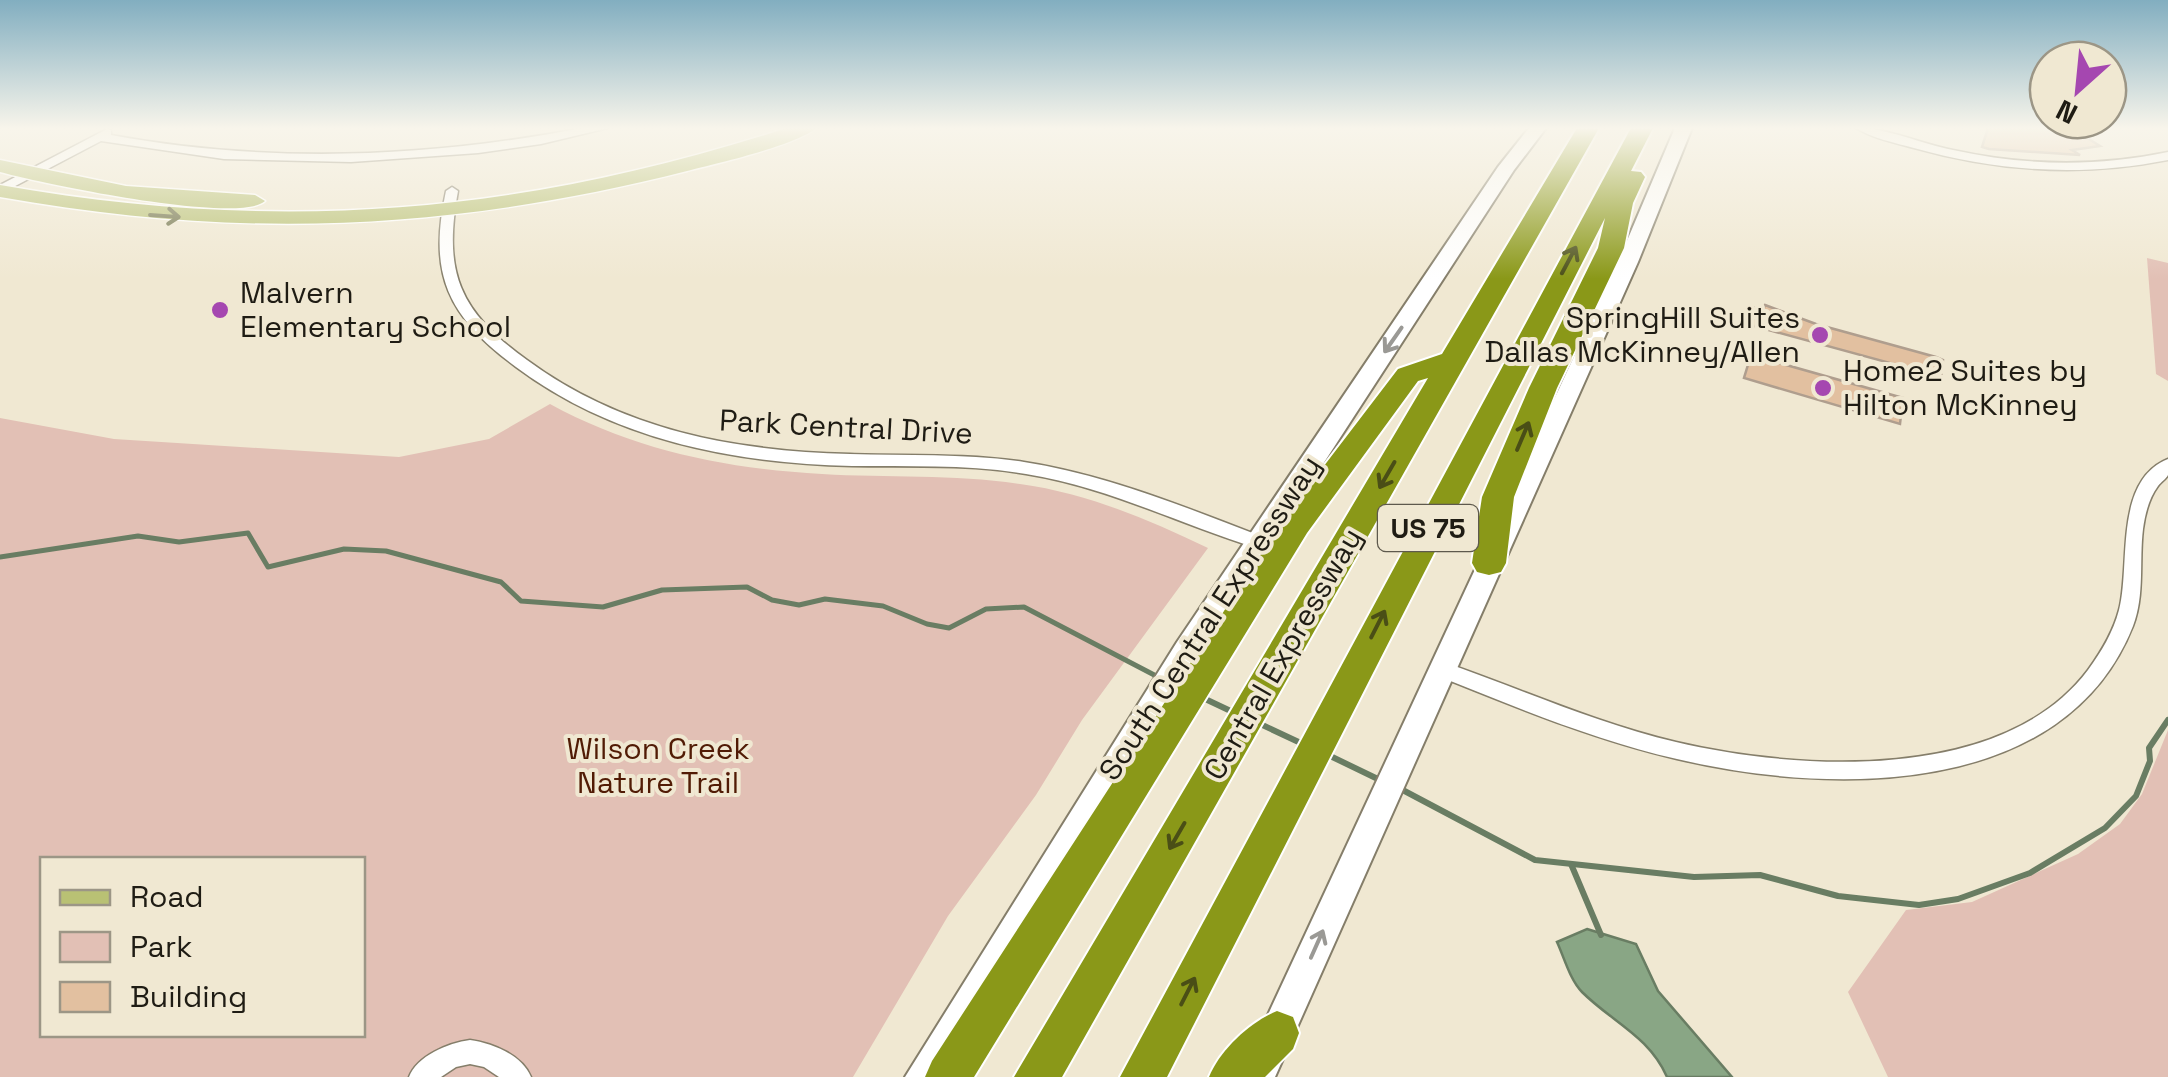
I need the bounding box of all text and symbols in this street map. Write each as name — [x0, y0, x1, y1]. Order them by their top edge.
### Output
north arrow — [2028, 40, 2128, 140]
text: N — [2050, 92, 2083, 133]
one-way arrow — [149, 207, 181, 226]
one-way arrow — [1560, 245, 1579, 275]
place label: Malvern Elementary School — [240, 273, 511, 346]
place label: SpringHill Suites Dallas McKinney/Allen — [1484, 298, 1800, 371]
marker: Malvern Elementary School — [209, 299, 231, 321]
marker: SpringHill Suites Dallas McKinney/Allen — [1809, 324, 1831, 346]
one-way arrow — [1383, 325, 1404, 353]
place label: Home2 Suites by Hilton McKinney — [1843, 351, 2087, 424]
marker: Home2 Suites by Hilton McKinney — [1812, 377, 1834, 399]
street label: Park Central Drive — [718, 400, 974, 453]
one-way arrow — [1515, 421, 1533, 452]
street label: South Central Expressway — [1091, 449, 1329, 787]
one-way arrow — [1376, 460, 1396, 489]
road number: US 75 — [1378, 505, 1478, 551]
street label: Central Expressway — [1196, 522, 1370, 786]
one-way arrow — [1369, 609, 1388, 639]
park label: Wilson Creek Nature Trail — [566, 729, 750, 802]
one-way arrow — [1167, 821, 1187, 850]
legend — [40, 857, 365, 1037]
text: Road — [130, 877, 204, 916]
text: Park — [130, 927, 192, 966]
one-way arrow — [1309, 929, 1327, 960]
one-way arrow — [1179, 976, 1198, 1006]
text: Building — [130, 977, 247, 1016]

